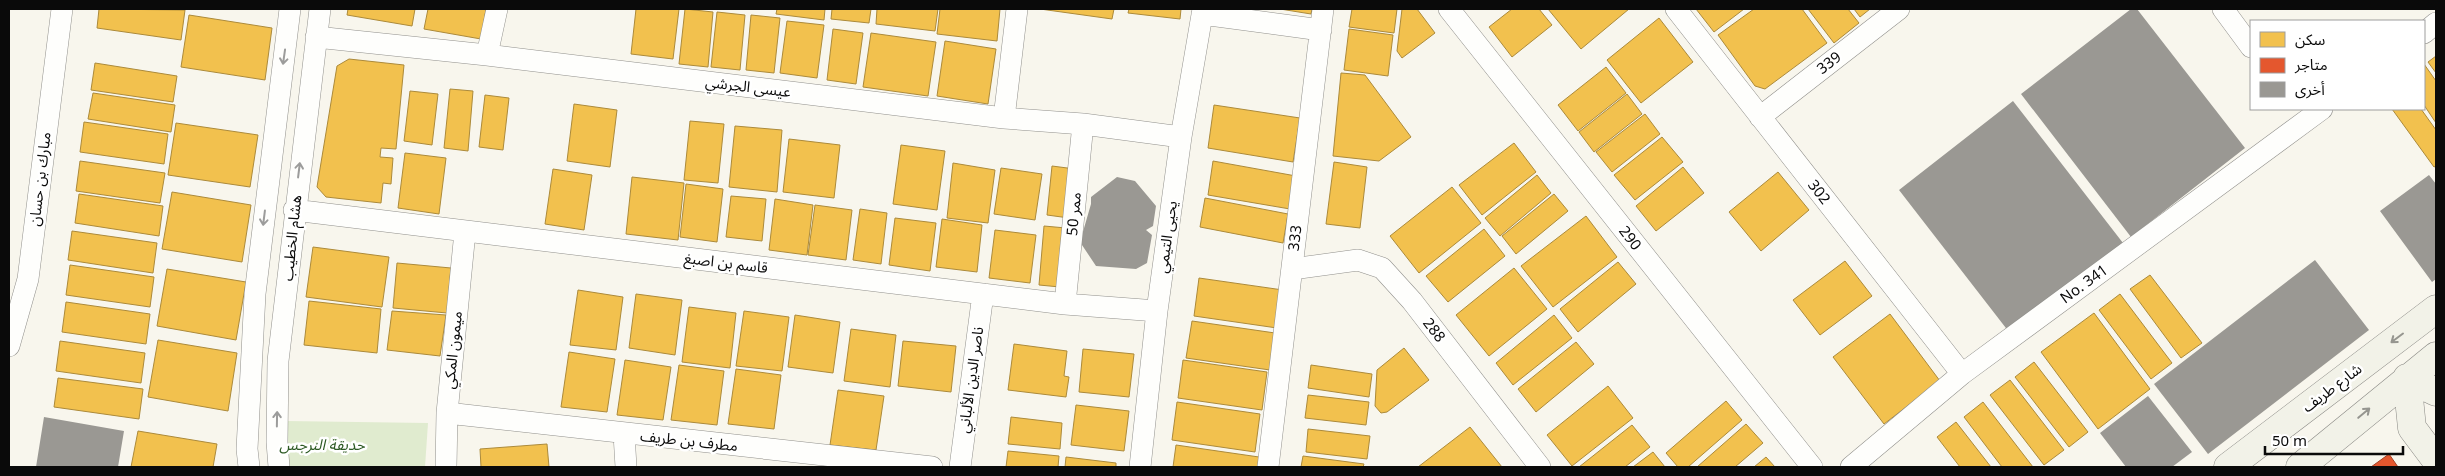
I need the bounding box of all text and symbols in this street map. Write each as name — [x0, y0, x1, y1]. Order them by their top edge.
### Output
legend — [2250, 20, 2425, 110]
text: سكن — [2295, 24, 2326, 56]
street label: 339 — [1809, 42, 1849, 84]
one-way arrow — [278, 49, 288, 65]
text: متاجر — [2294, 49, 2328, 81]
street label: عيسى الجرشي — [703, 66, 793, 108]
text: أخرى — [2295, 74, 2325, 106]
street label: مبارك بن حسان — [18, 130, 62, 228]
one-way arrow — [294, 162, 304, 178]
street label: 302 — [1798, 172, 1840, 212]
street label: ممر 50 — [1056, 191, 1092, 237]
street label: هشام الخطيب — [272, 193, 312, 283]
street label: يحيى التيمي — [1146, 199, 1188, 275]
one-way arrow — [259, 210, 269, 226]
street label: 290 — [1609, 218, 1651, 258]
street label: 333 — [1278, 223, 1312, 253]
street label: قاسم بن اصبغ — [682, 242, 770, 284]
street label: No. 341 — [2053, 255, 2115, 313]
street label: ميمون المكي — [433, 309, 473, 391]
street label: 288 — [1413, 310, 1455, 350]
street label: ناصر الدين الألباني — [948, 325, 994, 435]
one-way arrow — [2391, 333, 2404, 344]
street label: شارع طريف — [2295, 354, 2370, 422]
one-way arrow — [2357, 408, 2370, 419]
one-way arrow — [272, 411, 282, 427]
street label: مطرف بن طريف — [639, 420, 739, 462]
scale bar — [2265, 424, 2402, 456]
text: 50 m — [2272, 425, 2307, 457]
park label: حديقة النرجس — [279, 429, 365, 461]

